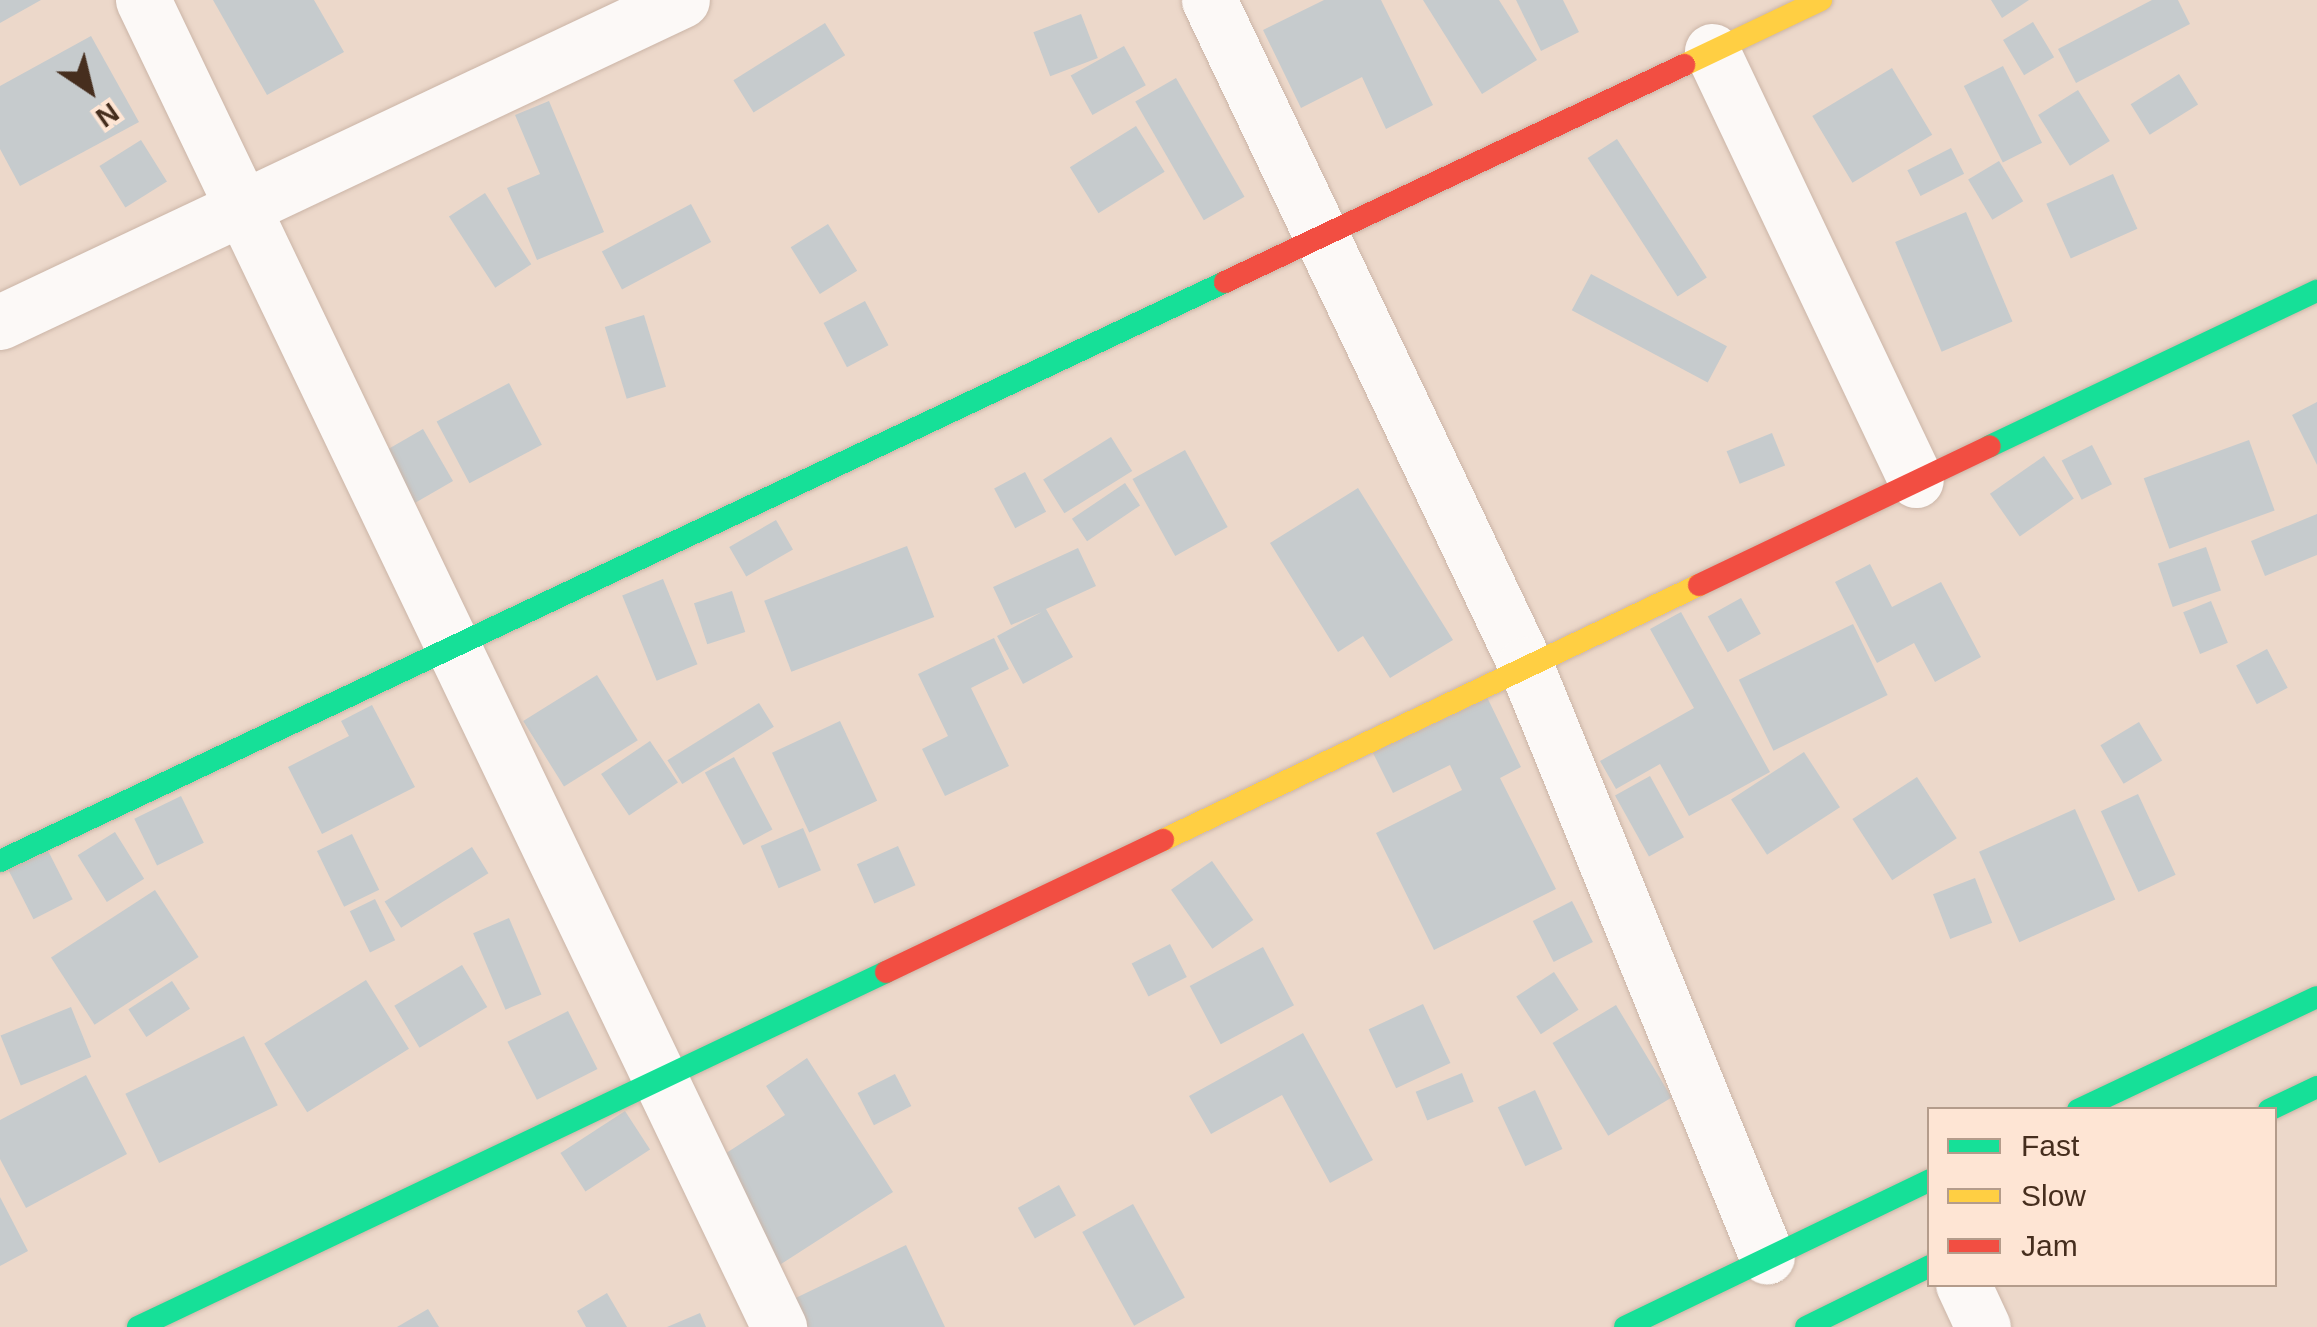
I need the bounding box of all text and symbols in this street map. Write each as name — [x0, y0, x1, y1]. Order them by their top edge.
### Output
north arrow — [40, 40, 140, 140]
text: N — [90, 96, 125, 133]
legend — [1927, 1107, 2277, 1287]
text: Fast — [2021, 1129, 2079, 1162]
text: Slow — [2021, 1179, 2086, 1212]
text: Jam — [2021, 1229, 2078, 1262]

